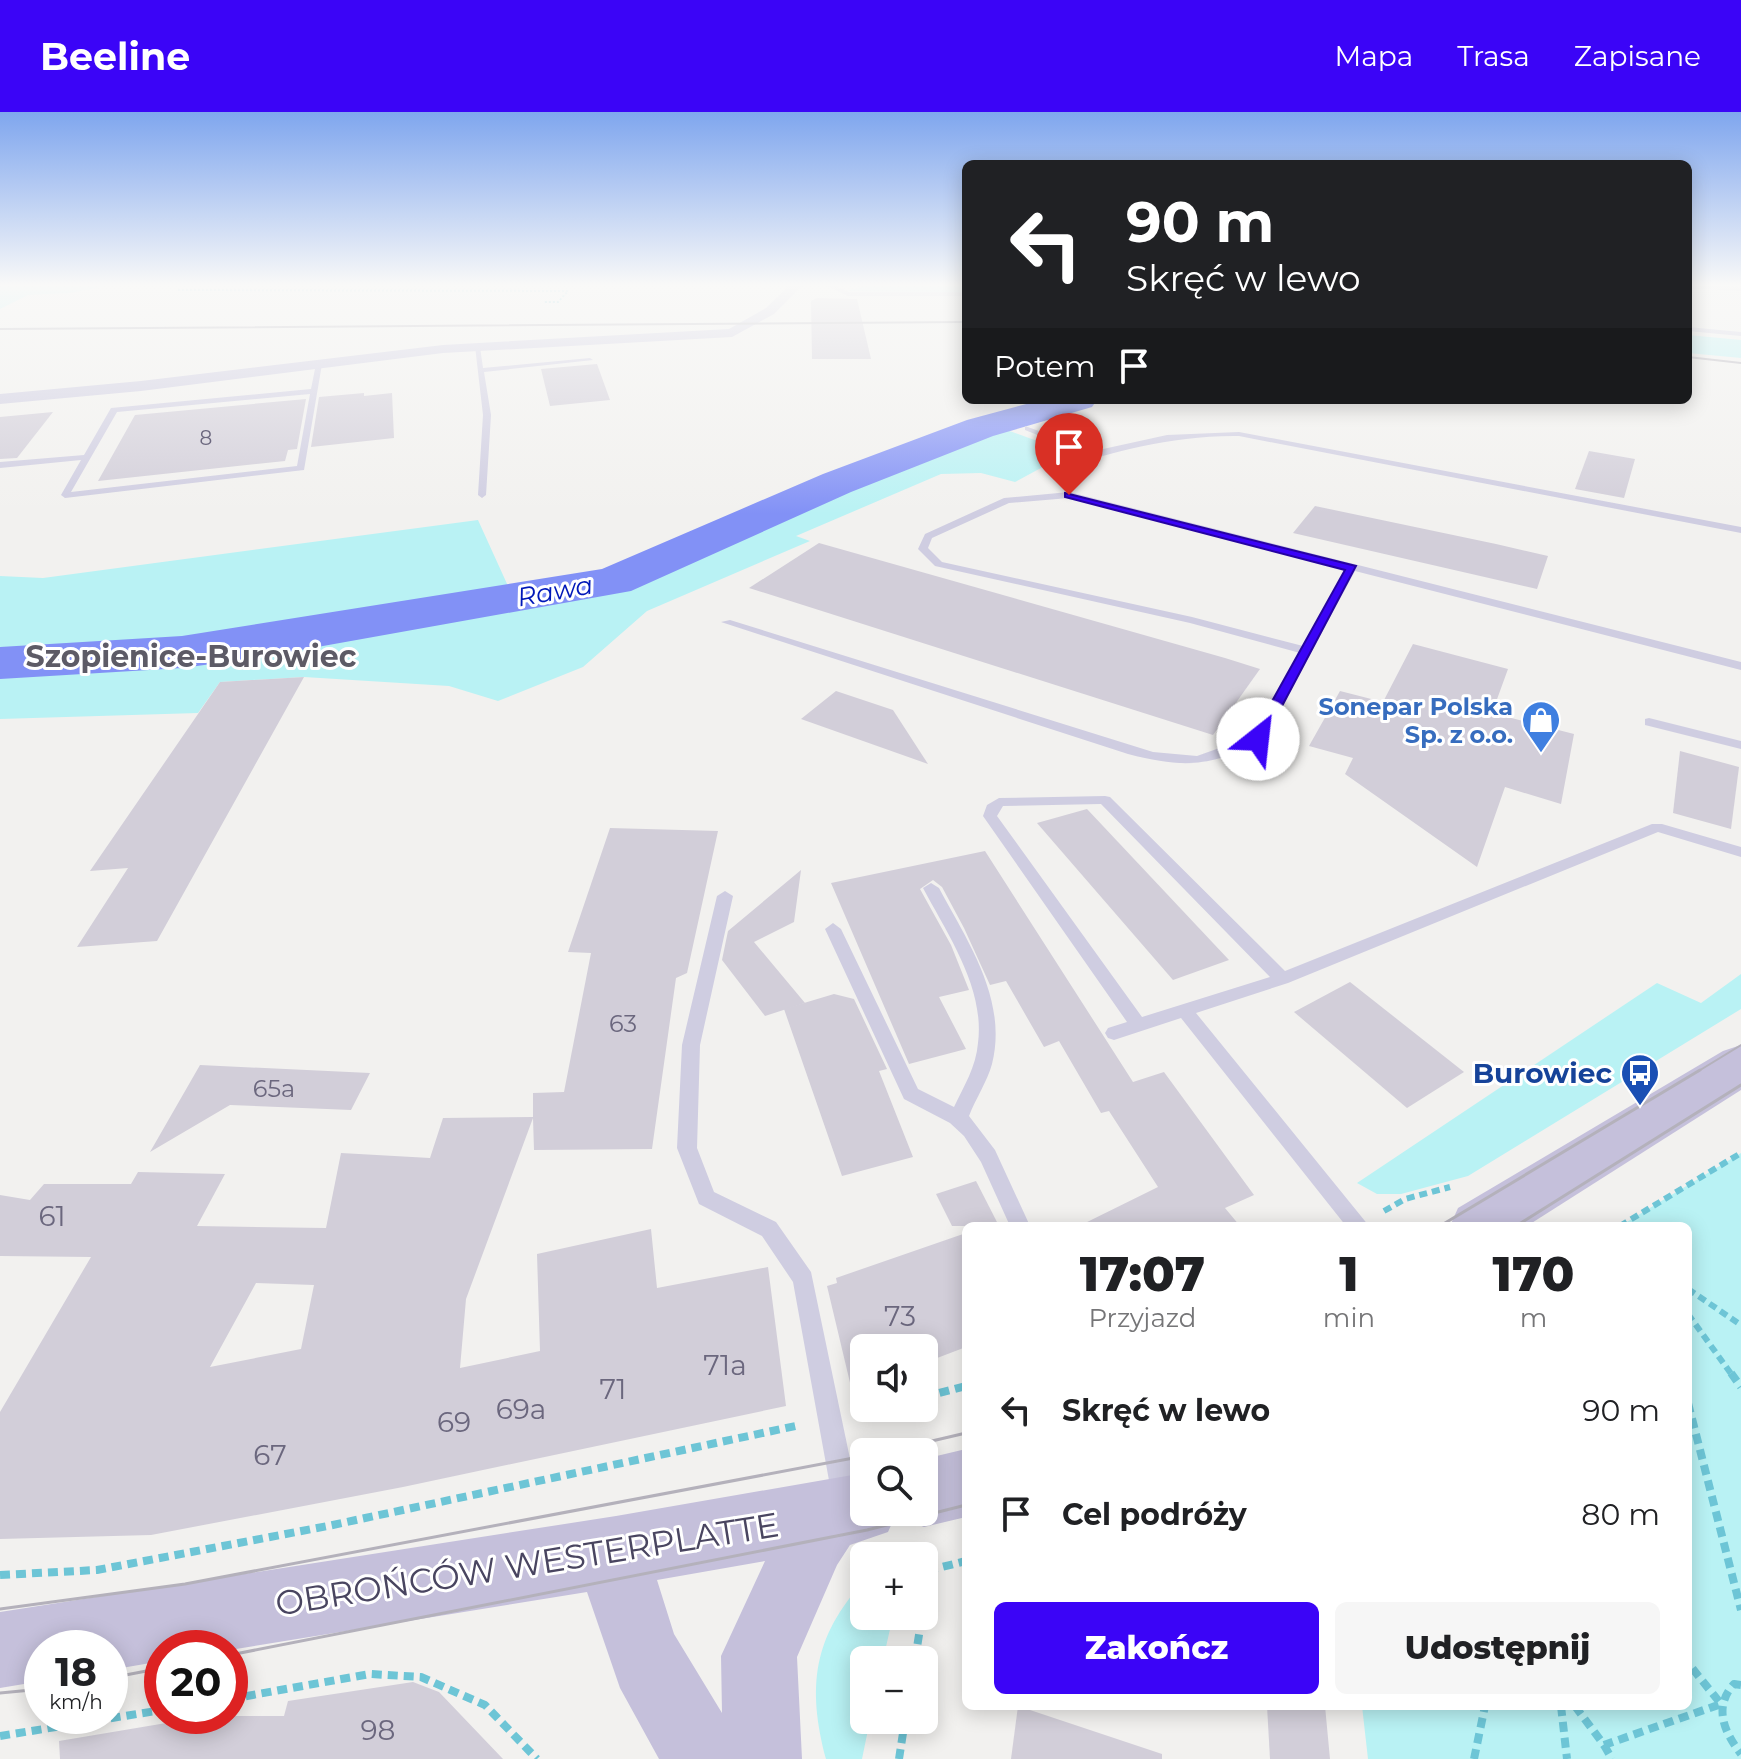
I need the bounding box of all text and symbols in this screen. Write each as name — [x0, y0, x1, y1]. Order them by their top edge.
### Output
text: Beeline — [40, 33, 190, 80]
text: Mapa — [1335, 39, 1413, 73]
text: Trasa — [1457, 39, 1530, 73]
text: Zapisane — [1574, 39, 1701, 73]
text: 90 m — [1126, 188, 1274, 256]
icon: left — [994, 192, 1098, 296]
text: Skręć w lewo — [1126, 256, 1361, 300]
icon: arrive — [1112, 344, 1156, 388]
text: Potem — [994, 348, 1096, 385]
pin — [1035, 413, 1103, 495]
icon: arrive — [1047, 425, 1091, 469]
house number: 8 — [200, 426, 212, 450]
water label: Rawa — [515, 569, 595, 613]
district label: Szopienice-Burowiec — [26, 638, 357, 675]
place label: Sonepar Polska Sp. z o.o. — [1319, 692, 1513, 749]
position arrow — [1216, 697, 1300, 781]
shop icon: Sonepar Polska Sp. z o.o. — [1520, 699, 1562, 754]
house number: 63 — [609, 1009, 637, 1038]
bus stop icon: Burowiec — [1619, 1052, 1661, 1107]
place label: Burowiec — [1473, 1056, 1612, 1090]
house number: 65a — [253, 1074, 295, 1103]
house number: 61 — [38, 1199, 66, 1233]
text: 17:07 — [1080, 1245, 1205, 1303]
text: 1 — [1339, 1245, 1359, 1303]
text: 170 — [1493, 1245, 1574, 1303]
house number: 73 — [884, 1299, 916, 1333]
text: Przyjazd — [1088, 1302, 1196, 1334]
text: min — [1323, 1302, 1375, 1334]
text: m — [1520, 1302, 1547, 1334]
map controls — [850, 1334, 938, 1734]
button: sound — [850, 1334, 938, 1422]
house number: 71a — [703, 1348, 747, 1382]
house number: 71 — [600, 1372, 626, 1406]
icon: left — [994, 1388, 1038, 1432]
house number: 69a — [496, 1392, 546, 1426]
text: Skręć w lewo — [1062, 1392, 1270, 1429]
text: 90 m — [1582, 1392, 1660, 1429]
house number: 69 — [437, 1405, 471, 1439]
house number: 67 — [253, 1438, 287, 1472]
button: search — [850, 1438, 938, 1526]
icon: arrive — [994, 1492, 1038, 1536]
text: Cel podróży — [1062, 1496, 1247, 1533]
text: 80 m — [1581, 1496, 1660, 1533]
street label: OBROŃCÓW WESTERPLATTE — [272, 1503, 782, 1625]
button: + — [850, 1542, 938, 1630]
button: Zakończ — [994, 1602, 1319, 1694]
button: Udostępnij — [1335, 1602, 1660, 1694]
speed limit sign: 20 — [144, 1630, 248, 1734]
button: − — [850, 1646, 938, 1734]
text: 18 — [55, 1647, 97, 1696]
text: km/h — [49, 1690, 103, 1714]
house number: 98 — [361, 1713, 395, 1747]

